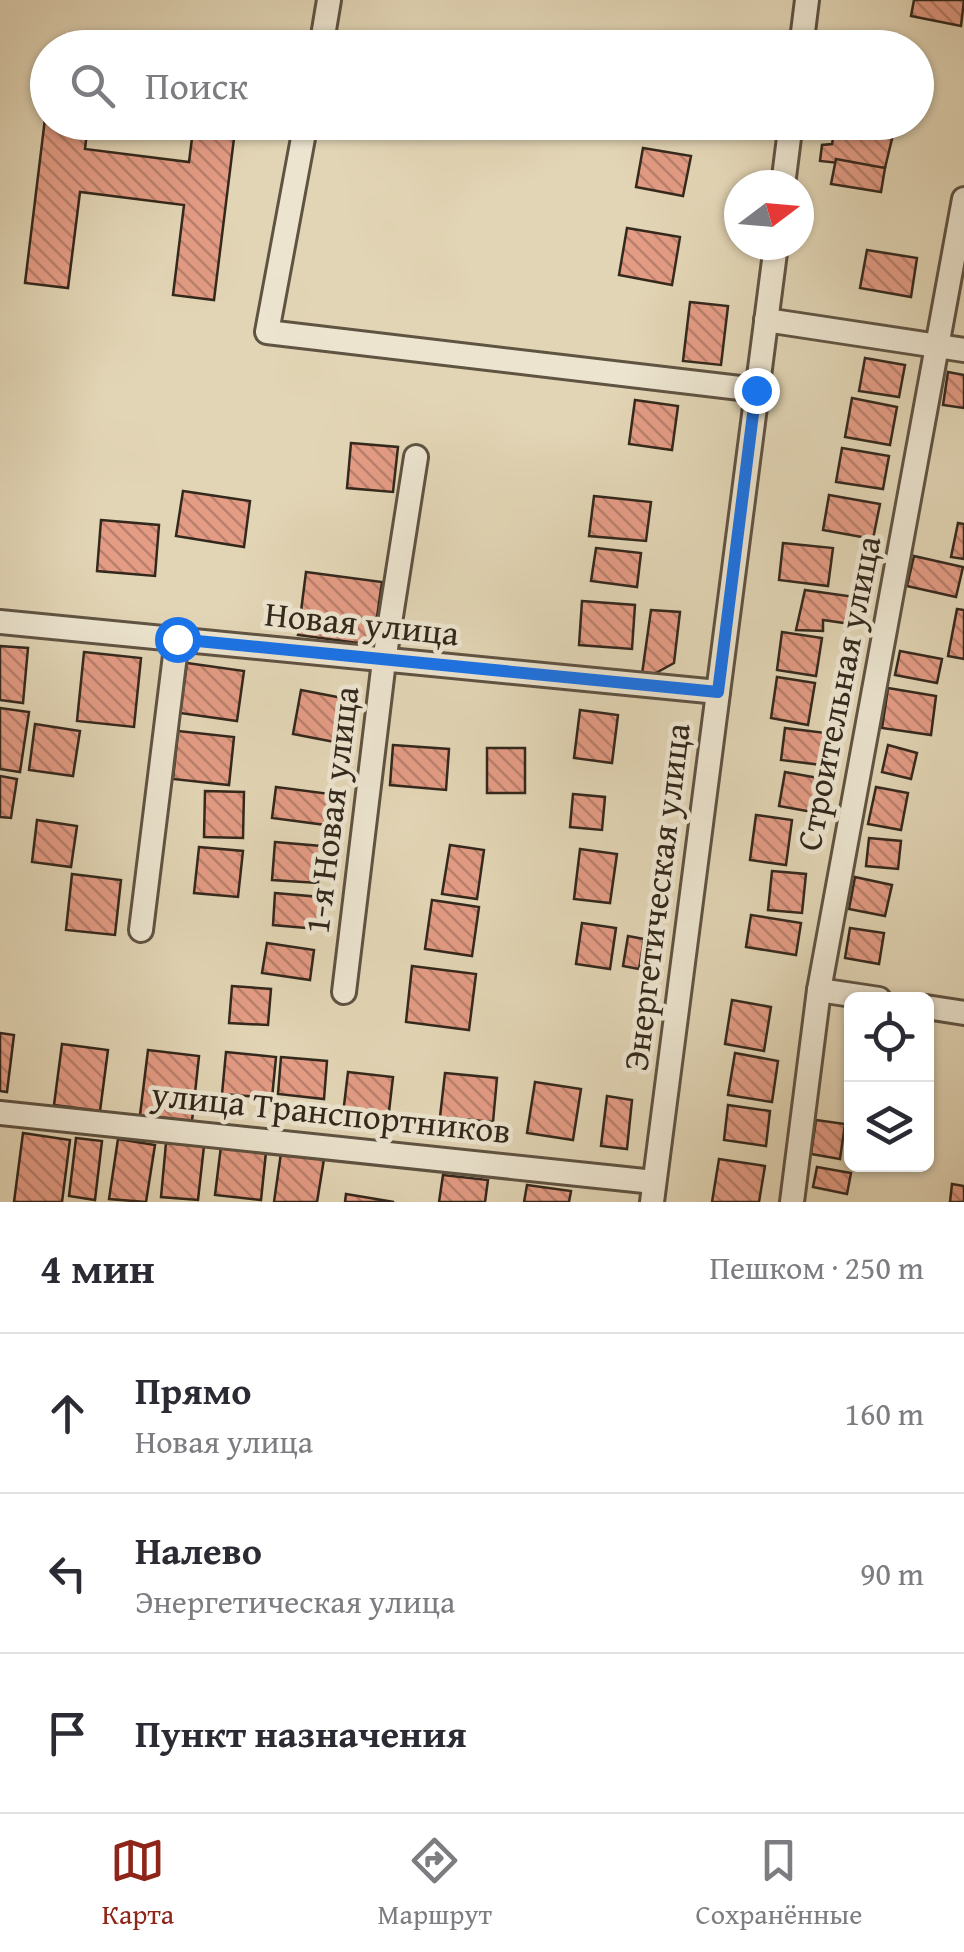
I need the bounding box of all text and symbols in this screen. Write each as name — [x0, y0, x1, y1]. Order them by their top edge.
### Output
search box — [30, 30, 934, 140]
text: Поиск — [145, 57, 248, 113]
icon: search — [65, 58, 120, 113]
north arrow — [724, 170, 814, 260]
route end — [734, 368, 780, 414]
street label: Строительная улица — [782, 531, 894, 855]
street label: Новая улица — [262, 587, 462, 659]
route start — [155, 617, 201, 663]
street label: 1-я Новая улица — [291, 683, 372, 937]
street label: Энергетическая улица — [609, 720, 703, 1074]
map controls — [844, 992, 934, 1172]
button: locate — [844, 992, 934, 1082]
street label: улица Транспортников — [148, 1068, 513, 1156]
button: layers — [844, 1082, 934, 1172]
text: 4 мин — [40, 1237, 155, 1298]
text: Пешком · 250 m — [709, 1244, 924, 1291]
text: Прямо — [135, 1362, 251, 1418]
icon: ahead — [40, 1386, 95, 1441]
text: 160 m — [845, 1390, 924, 1437]
text: Новая улица — [135, 1418, 313, 1465]
text: Налево — [135, 1522, 262, 1578]
icon: left — [40, 1546, 95, 1601]
text: 90 m — [860, 1550, 924, 1597]
text: Энергетическая улица — [135, 1578, 455, 1625]
text: Пункт назначения — [135, 1705, 467, 1761]
icon: arrive — [40, 1706, 95, 1761]
tab: Карта — [102, 1833, 174, 1934]
tab: Маршрут — [378, 1833, 492, 1934]
tab: Сохранённые — [695, 1833, 862, 1934]

